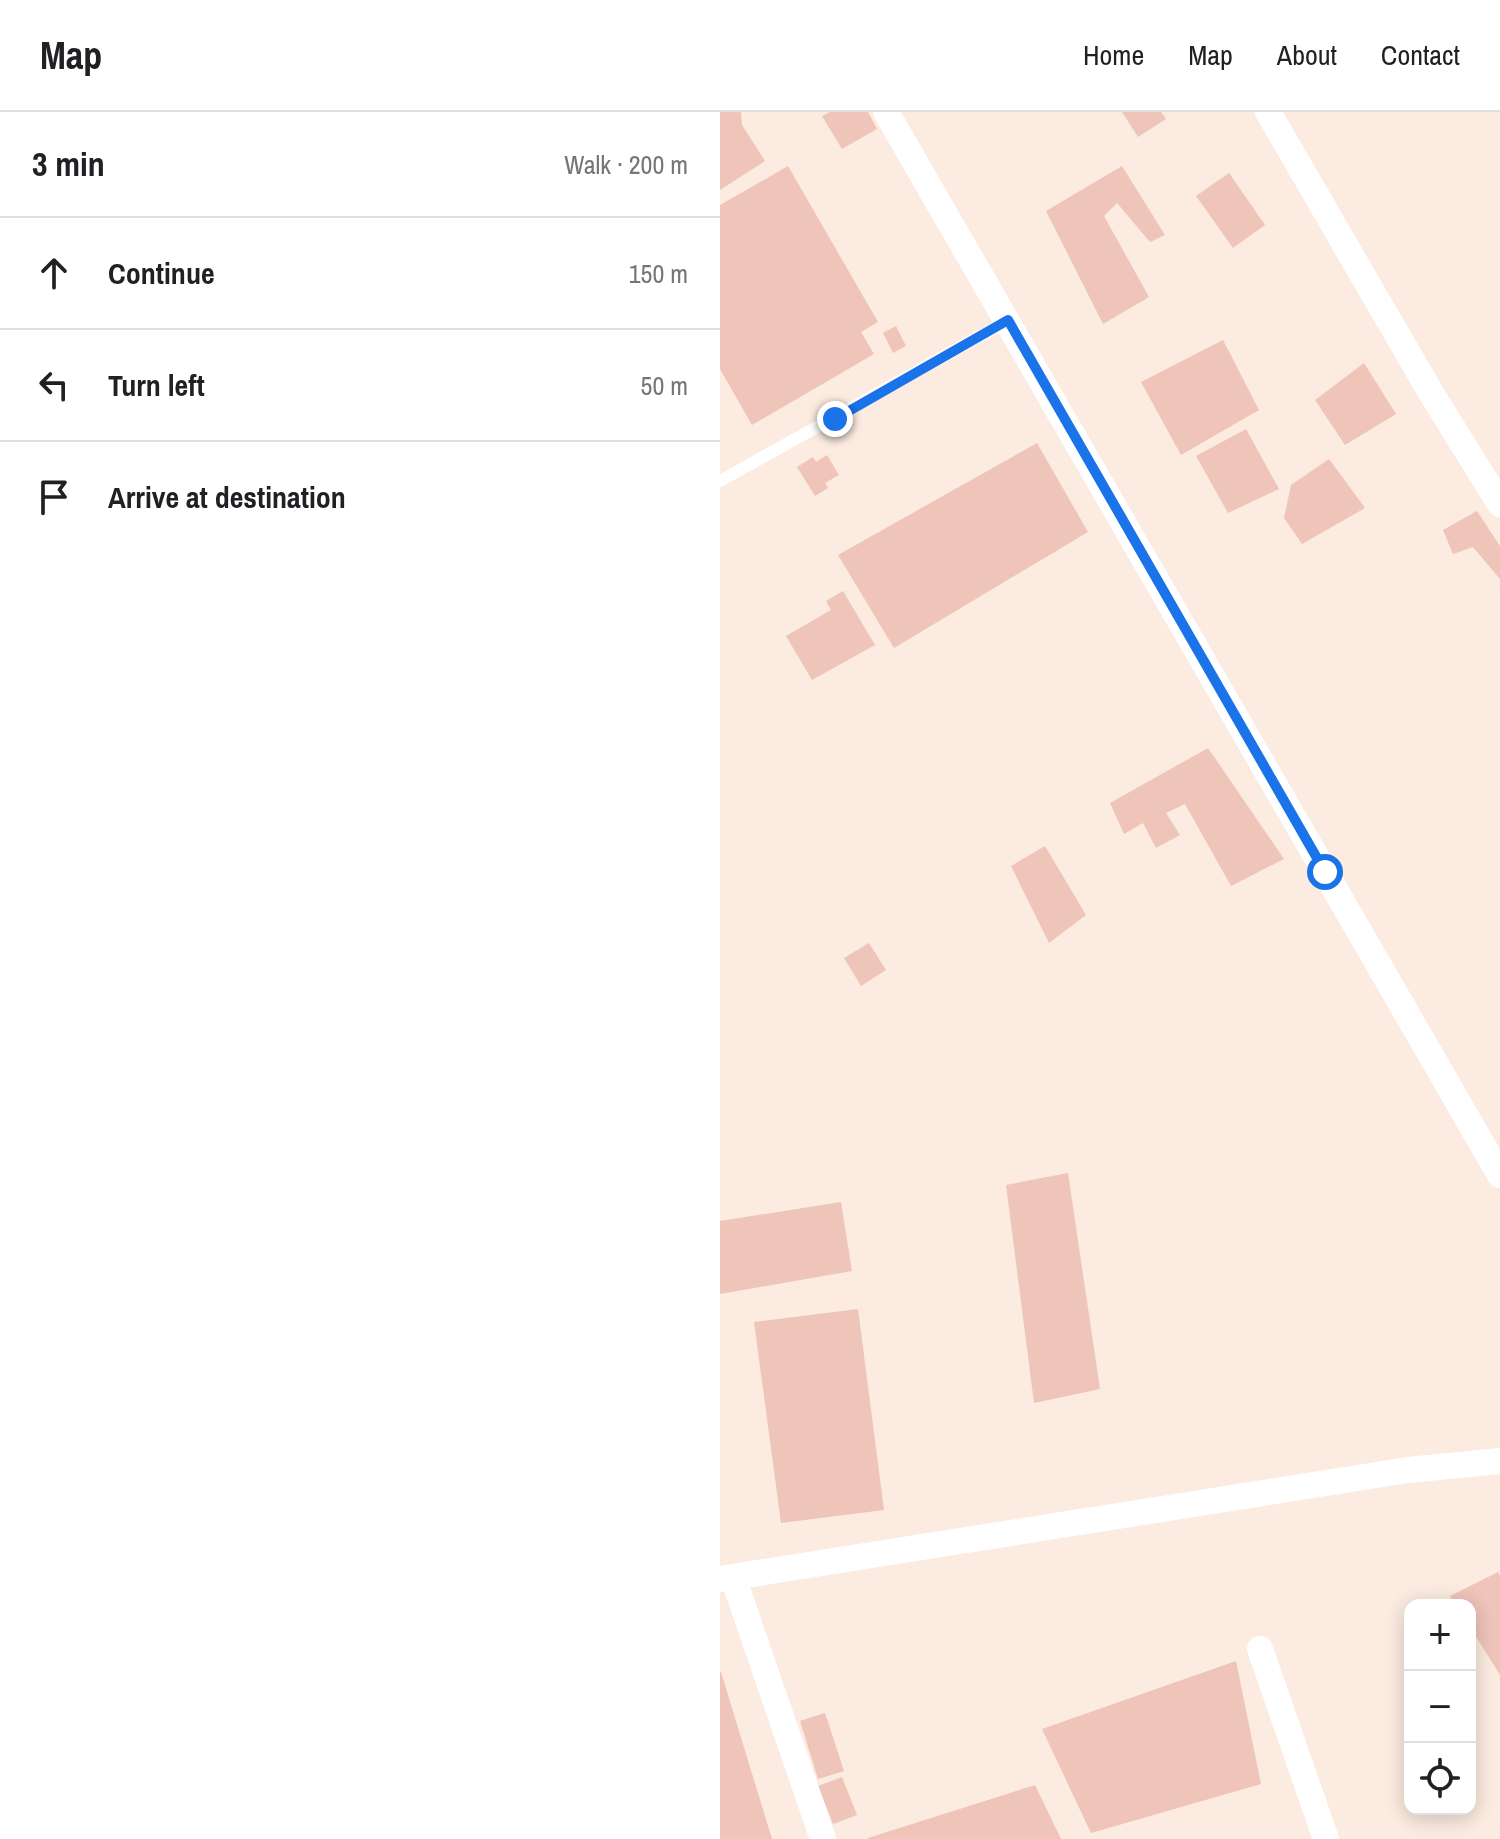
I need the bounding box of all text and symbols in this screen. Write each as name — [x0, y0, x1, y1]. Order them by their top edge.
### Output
text: Map — [40, 30, 102, 81]
text: Home — [1083, 36, 1144, 74]
text: Map — [1188, 36, 1233, 74]
text: About — [1277, 36, 1337, 74]
text: Contact — [1381, 36, 1460, 74]
text: 3 min — [32, 141, 105, 187]
text: Walk · 200 m — [564, 147, 688, 182]
icon: ahead — [32, 251, 76, 295]
text: Continue — [108, 253, 215, 293]
text: 150 m — [629, 256, 688, 291]
icon: left — [32, 363, 76, 407]
text: Turn left — [108, 365, 205, 405]
text: 50 m — [641, 368, 688, 403]
route end — [817, 401, 853, 437]
icon: arrive — [32, 475, 76, 519]
text: Arrive at destination — [108, 477, 346, 517]
route start — [1307, 854, 1343, 890]
map controls — [1404, 1599, 1476, 1815]
button: + — [1404, 1599, 1476, 1671]
button: − — [1404, 1671, 1476, 1743]
button: locate — [1404, 1743, 1476, 1815]

